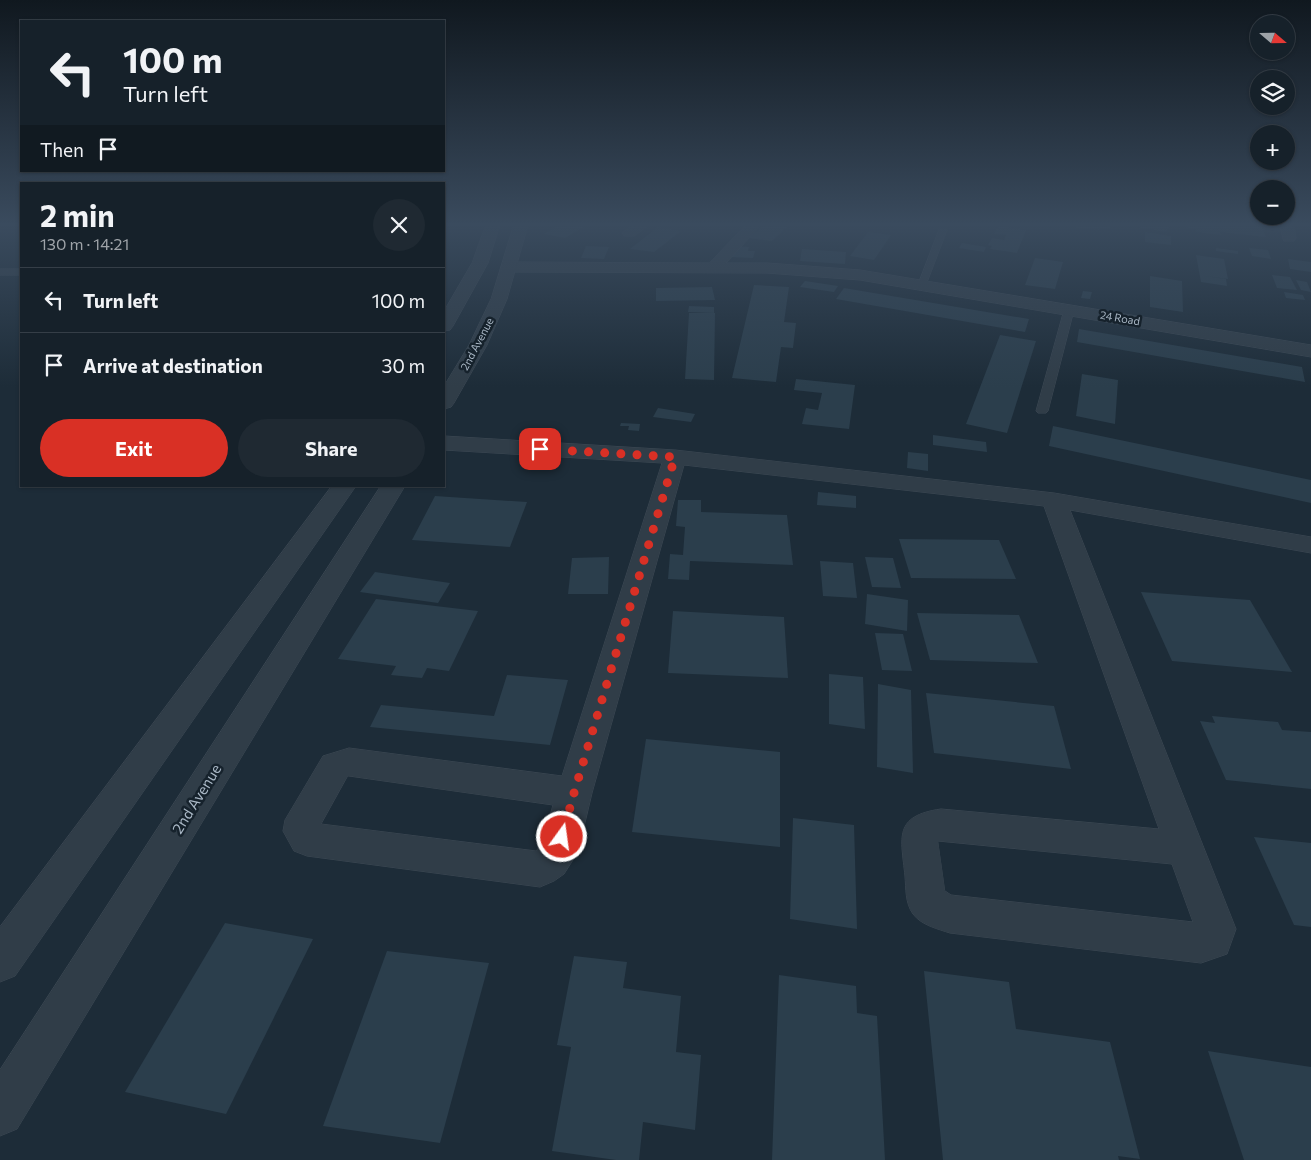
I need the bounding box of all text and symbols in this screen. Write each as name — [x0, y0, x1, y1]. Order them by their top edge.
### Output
north arrow — [1250, 15, 1295, 60]
map controls — [1250, 15, 1295, 225]
text: 100 m — [123, 37, 223, 80]
icon: left — [40, 40, 105, 105]
button: layers — [1250, 70, 1295, 115]
text: Turn left — [123, 80, 208, 107]
button: + — [1250, 125, 1295, 170]
icon: arrive — [94, 135, 122, 163]
text: Then — [40, 138, 84, 161]
button: − — [1250, 180, 1295, 225]
text: 2 min — [40, 196, 115, 233]
button: close — [373, 199, 425, 251]
text: 130 m · 14:21 — [40, 234, 129, 253]
icon: left — [40, 286, 68, 314]
text: Turn left — [83, 289, 158, 312]
text: 100 m — [372, 289, 425, 312]
street label: 24 Road — [1099, 308, 1141, 327]
street label: 2nd Avenue — [457, 315, 496, 372]
icon: arrive — [40, 351, 68, 379]
text: Arrive at destination — [83, 354, 263, 377]
text: 30 m — [382, 354, 425, 377]
button: Exit — [40, 419, 228, 477]
button: Share — [238, 419, 425, 477]
pin — [519, 428, 561, 470]
icon: arrive — [526, 435, 554, 463]
street label: 2nd Avenue — [168, 760, 225, 837]
position arrow — [535, 810, 587, 862]

